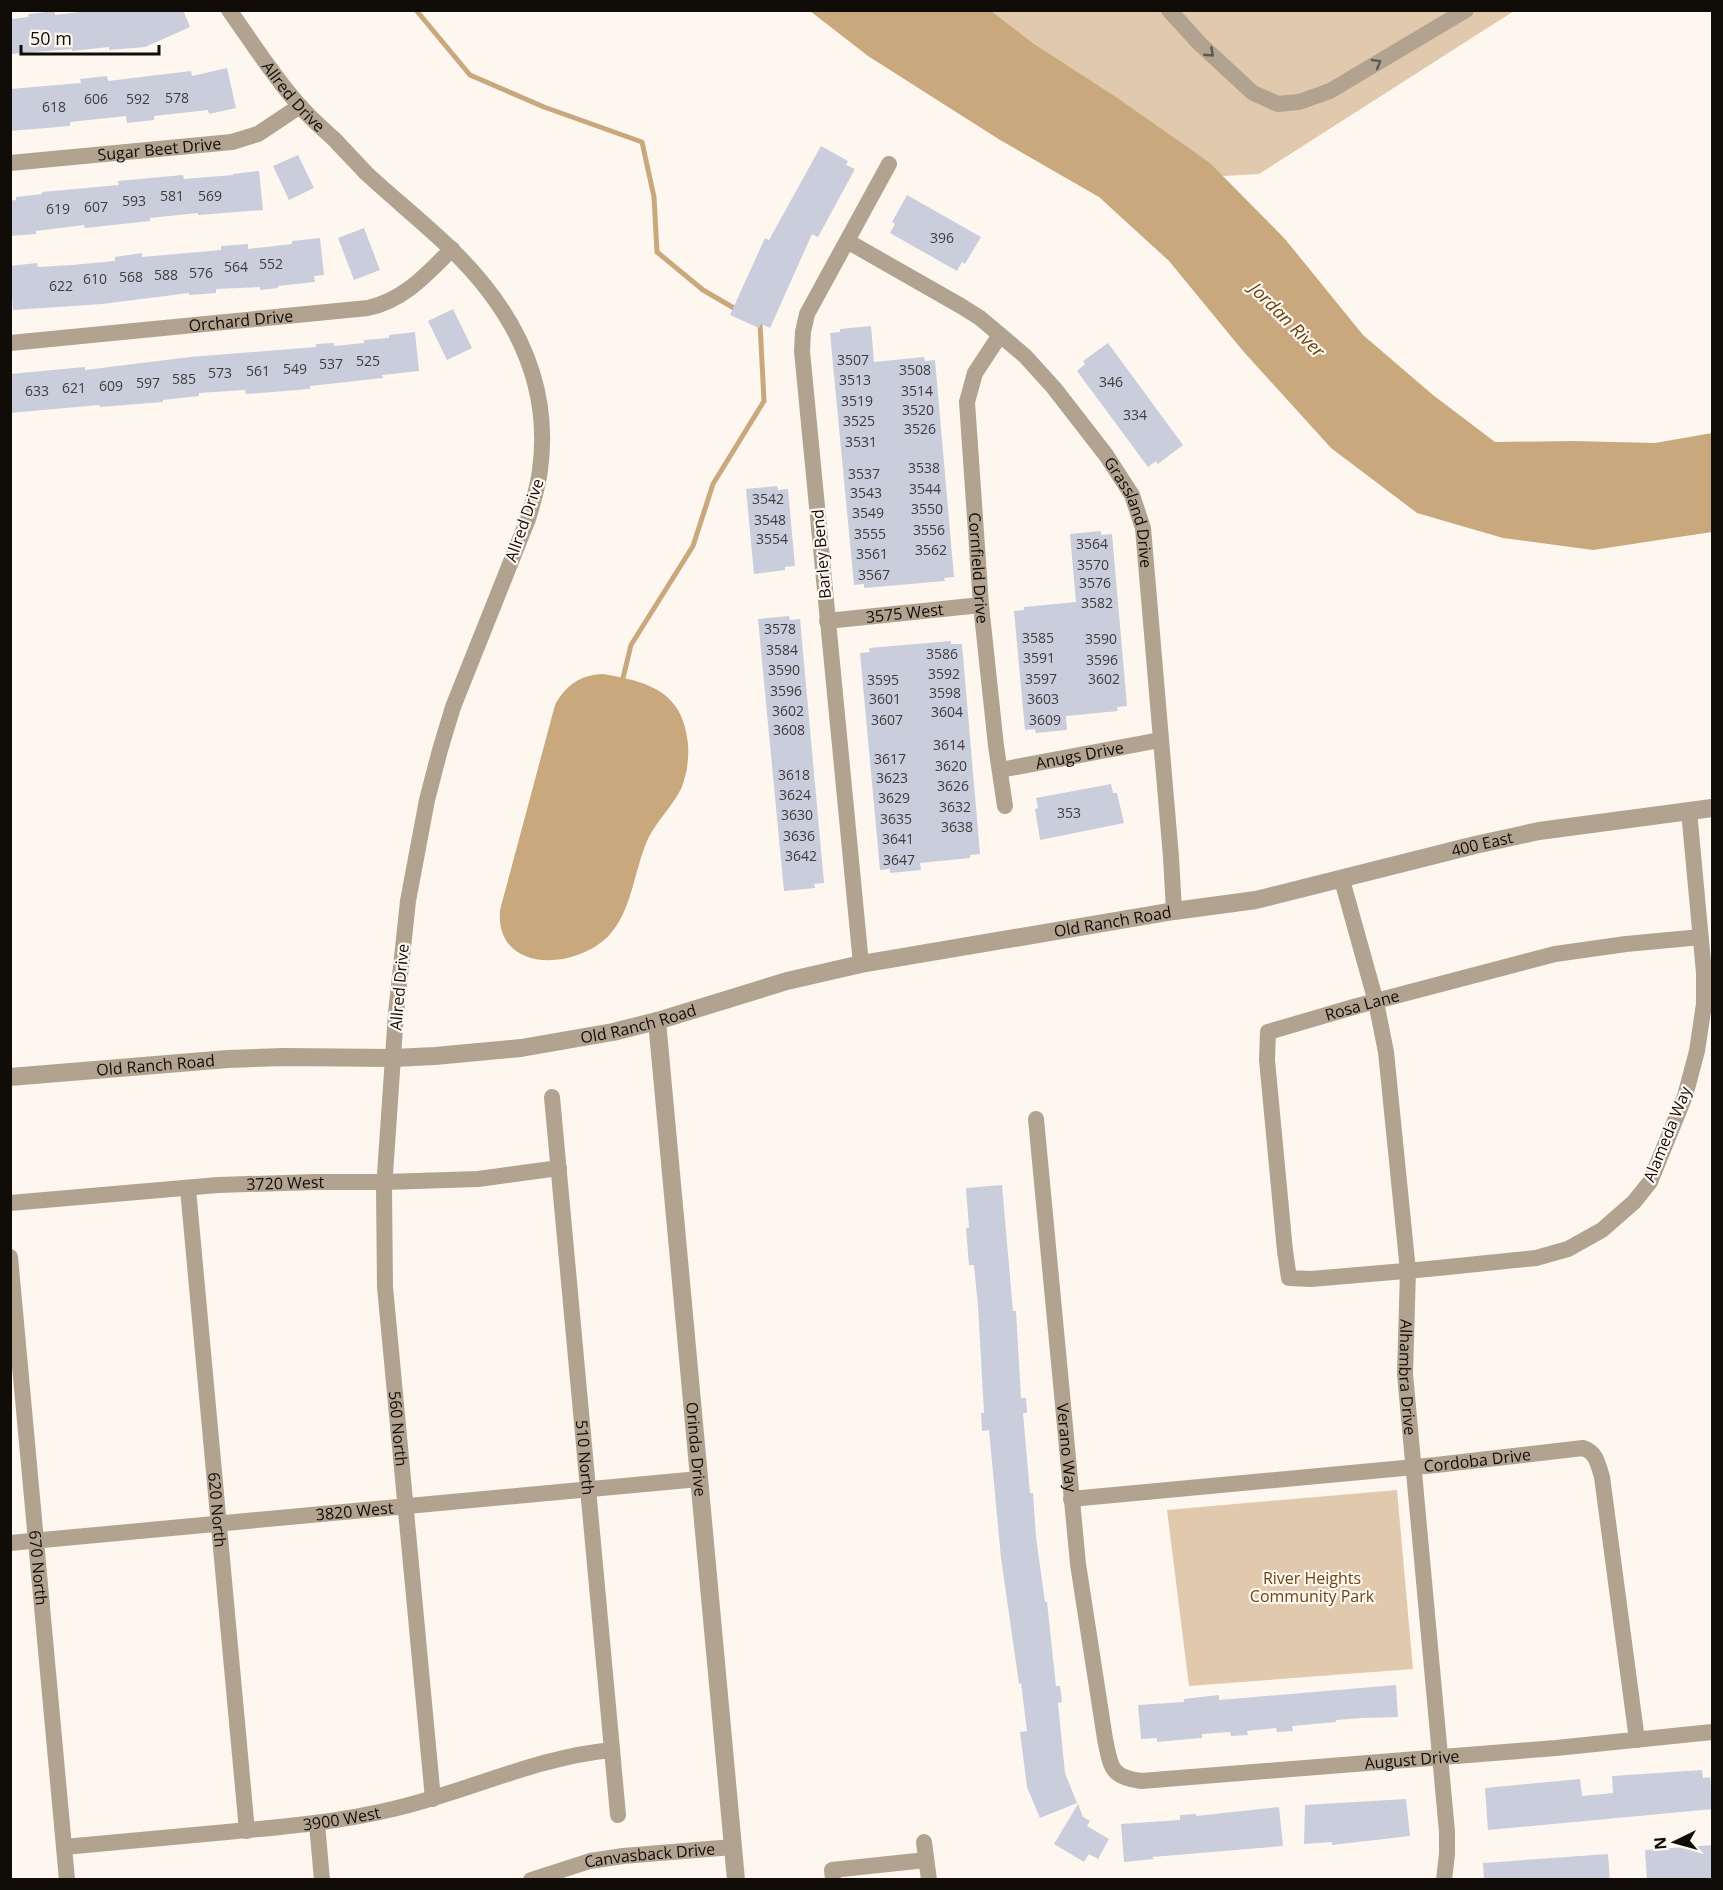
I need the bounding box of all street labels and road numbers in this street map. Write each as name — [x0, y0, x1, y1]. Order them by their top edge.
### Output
street label: Allred Drive — [257, 57, 330, 137]
street label: Sugar Beet Drive — [96, 132, 222, 166]
street label: Orchard Drive — [188, 304, 294, 336]
street label: Grassland Drive — [1099, 453, 1157, 569]
street label: Allred Drive — [499, 475, 549, 565]
street label: Barley Bend — [806, 508, 836, 600]
street label: Cornfield Drive — [964, 512, 994, 625]
street label: 3575 West — [865, 598, 945, 628]
street label: Anugs Drive — [1034, 736, 1126, 774]
street label: 400 East — [1449, 826, 1515, 862]
street label: Old Ranch Road — [1052, 901, 1173, 942]
street label: Allred Drive — [384, 943, 414, 1031]
street label: Rosa Lane — [1322, 984, 1402, 1026]
street label: Old Ranch Road — [579, 999, 699, 1048]
street label: Old Ranch Road — [95, 1049, 216, 1081]
street label: Alameda Way — [1638, 1082, 1697, 1185]
street label: 3720 West — [246, 1171, 324, 1195]
street label: Alhambra Drive — [1394, 1319, 1422, 1436]
street label: 560 North — [384, 1390, 413, 1467]
street label: Orinda Drive — [681, 1401, 712, 1497]
street label: Verano Way — [1052, 1402, 1082, 1494]
street label: 510 North — [571, 1419, 600, 1496]
street label: Cordoba Drive — [1423, 1443, 1532, 1477]
street label: 620 North — [203, 1471, 232, 1548]
street label: 3820 West — [315, 1496, 395, 1526]
street label: 670 North — [24, 1529, 53, 1606]
street label: August Drive — [1364, 1745, 1460, 1774]
street label: 3900 West — [302, 1801, 382, 1835]
street label: Canvasback Drive — [581, 1838, 716, 1873]

